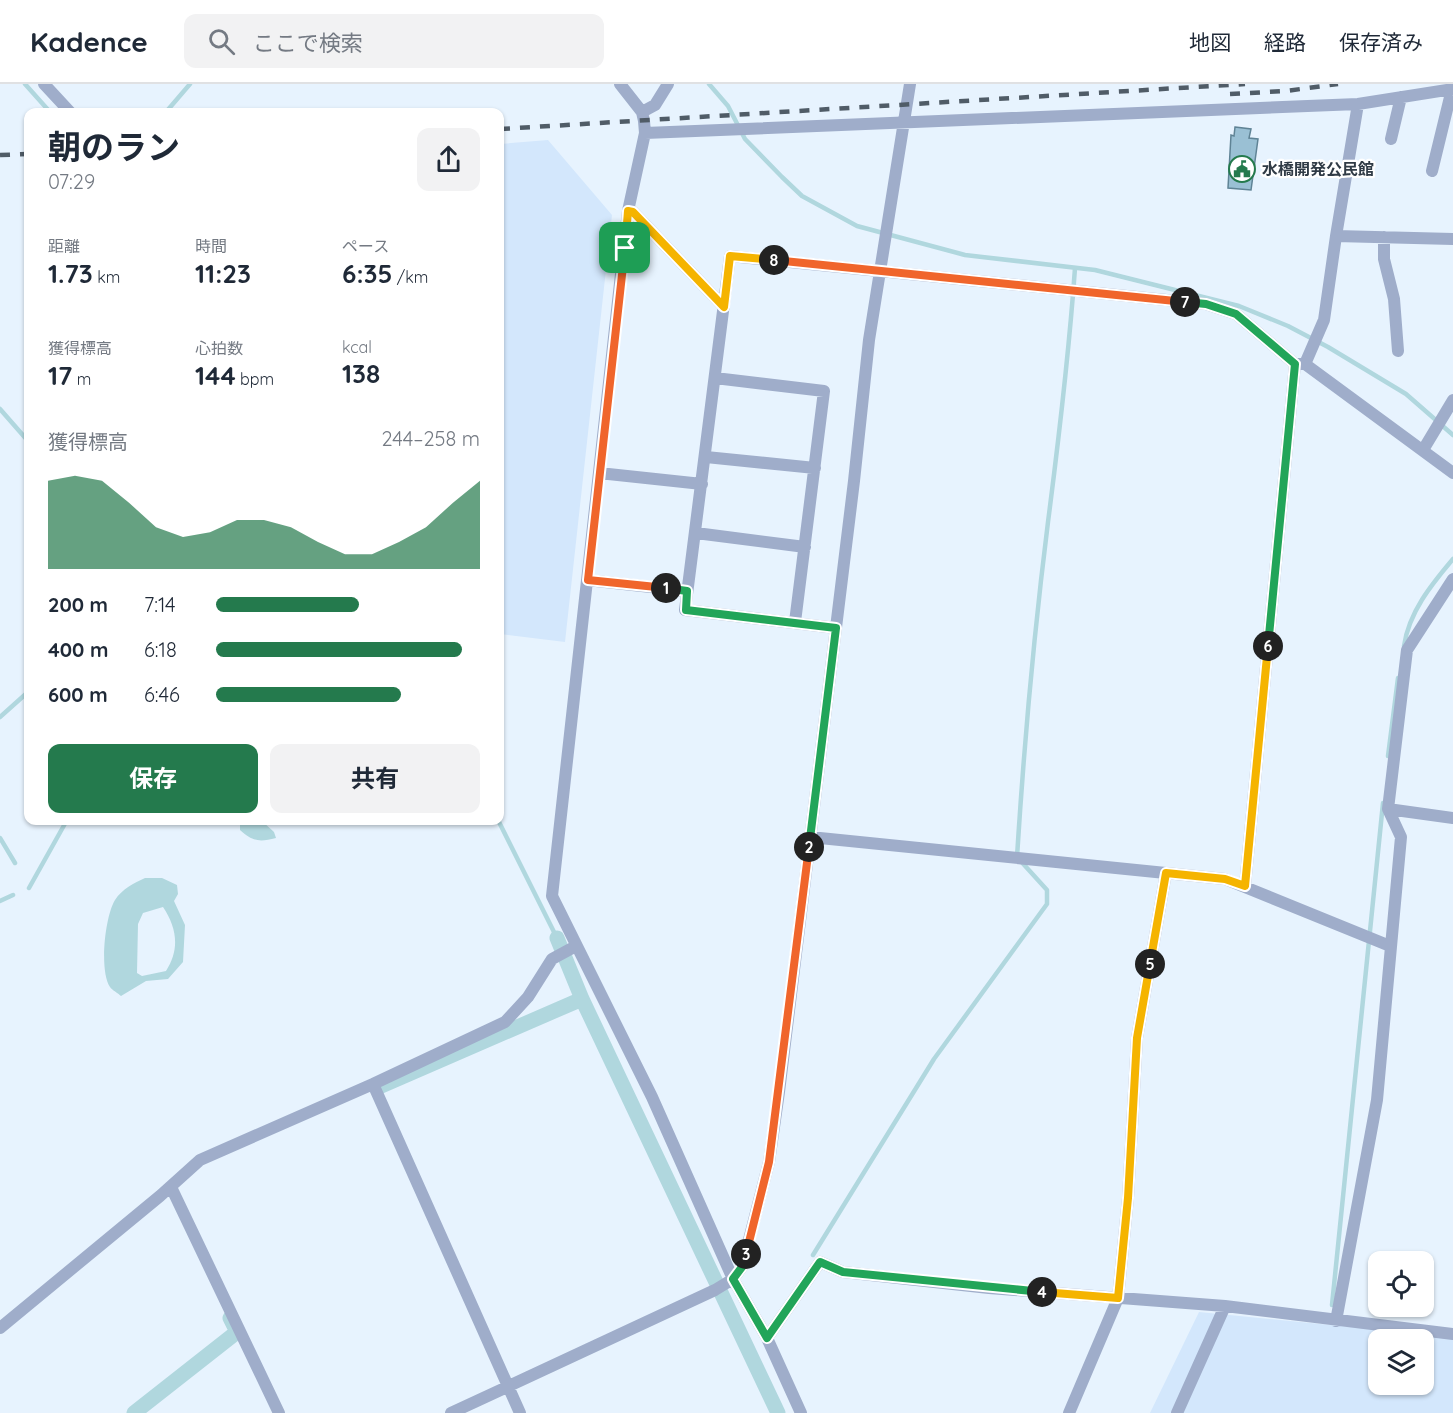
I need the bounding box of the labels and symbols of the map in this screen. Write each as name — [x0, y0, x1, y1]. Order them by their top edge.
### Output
public building icon: 水橋開発公民館 — [1227, 154, 1257, 184]
place label: 水橋開発公民館 — [1262, 159, 1374, 179]
pin — [599, 222, 650, 273]
pin: 8 — [759, 245, 789, 275]
pin: 7 — [1170, 287, 1200, 317]
pin: 1 — [651, 573, 681, 603]
pin: 6 — [1253, 631, 1283, 661]
pin: 2 — [794, 832, 824, 862]
pin: 5 — [1135, 949, 1165, 979]
pin: 3 — [731, 1239, 761, 1269]
pin: 4 — [1027, 1277, 1057, 1307]

